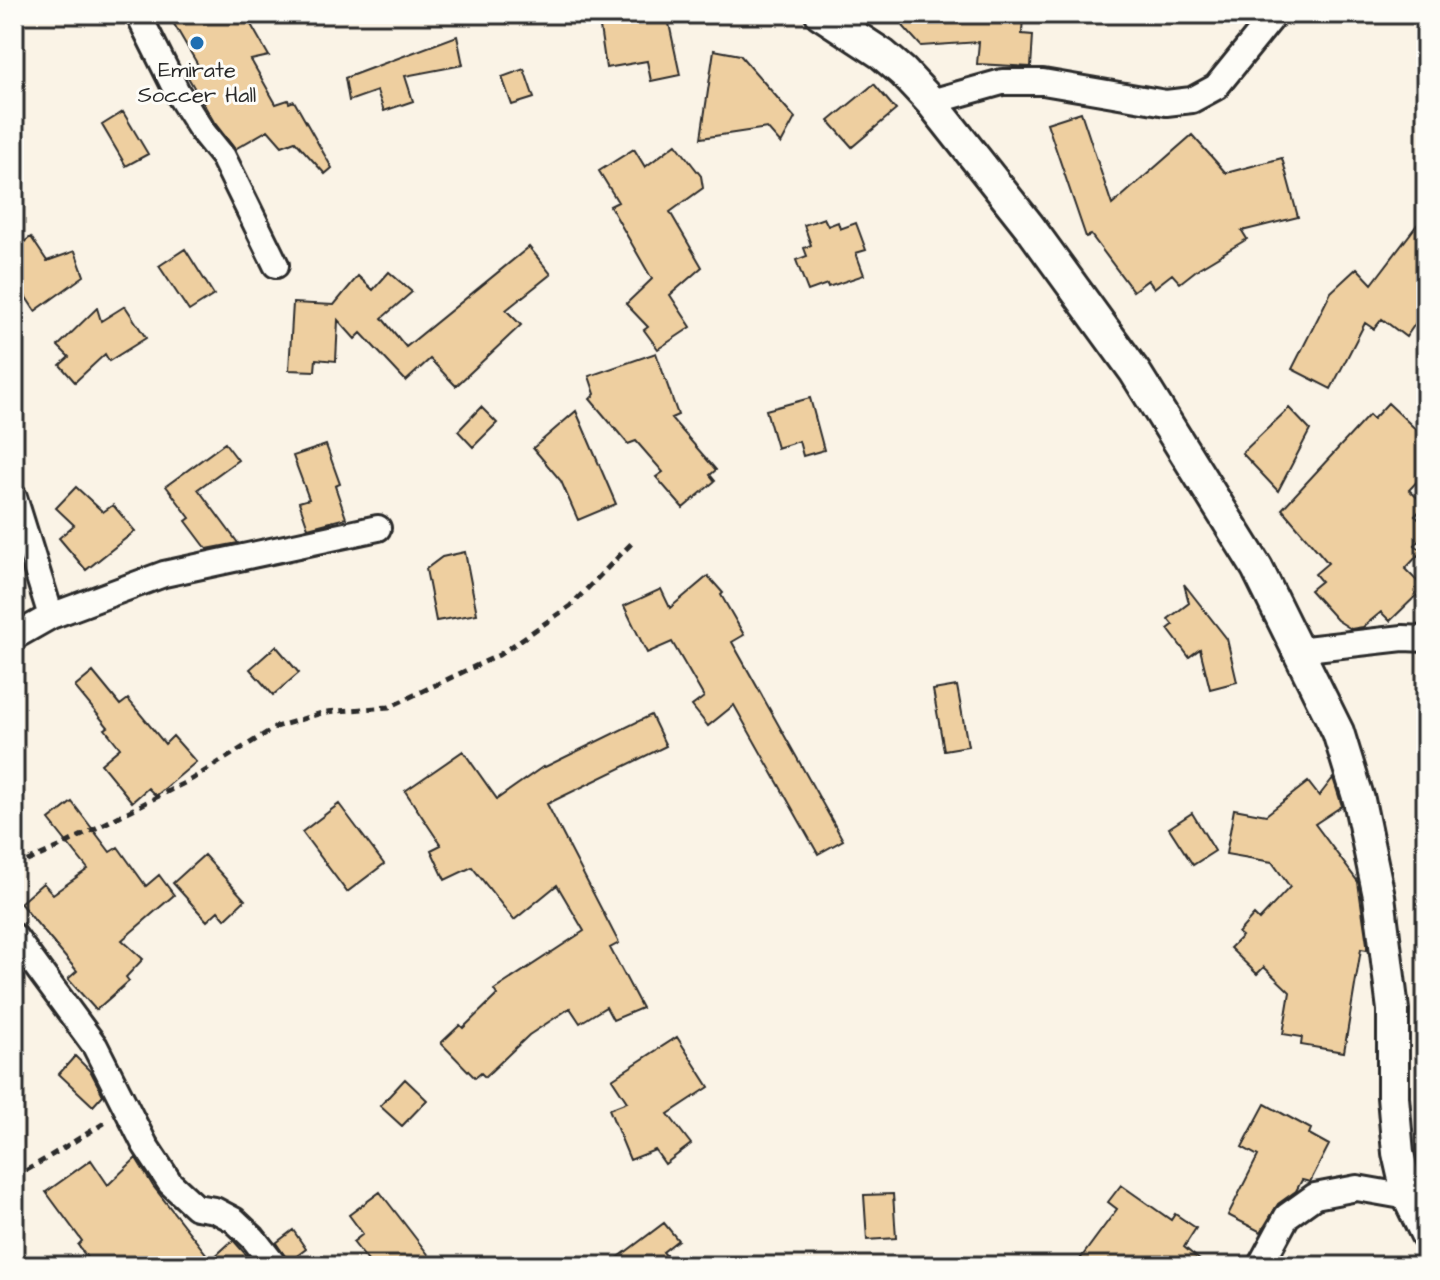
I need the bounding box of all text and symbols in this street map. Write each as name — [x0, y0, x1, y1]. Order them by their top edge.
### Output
marker: Emirate Soccer Hall — [188, 34, 206, 52]
place label: Emirate Soccer Hall — [138, 55, 256, 111]

